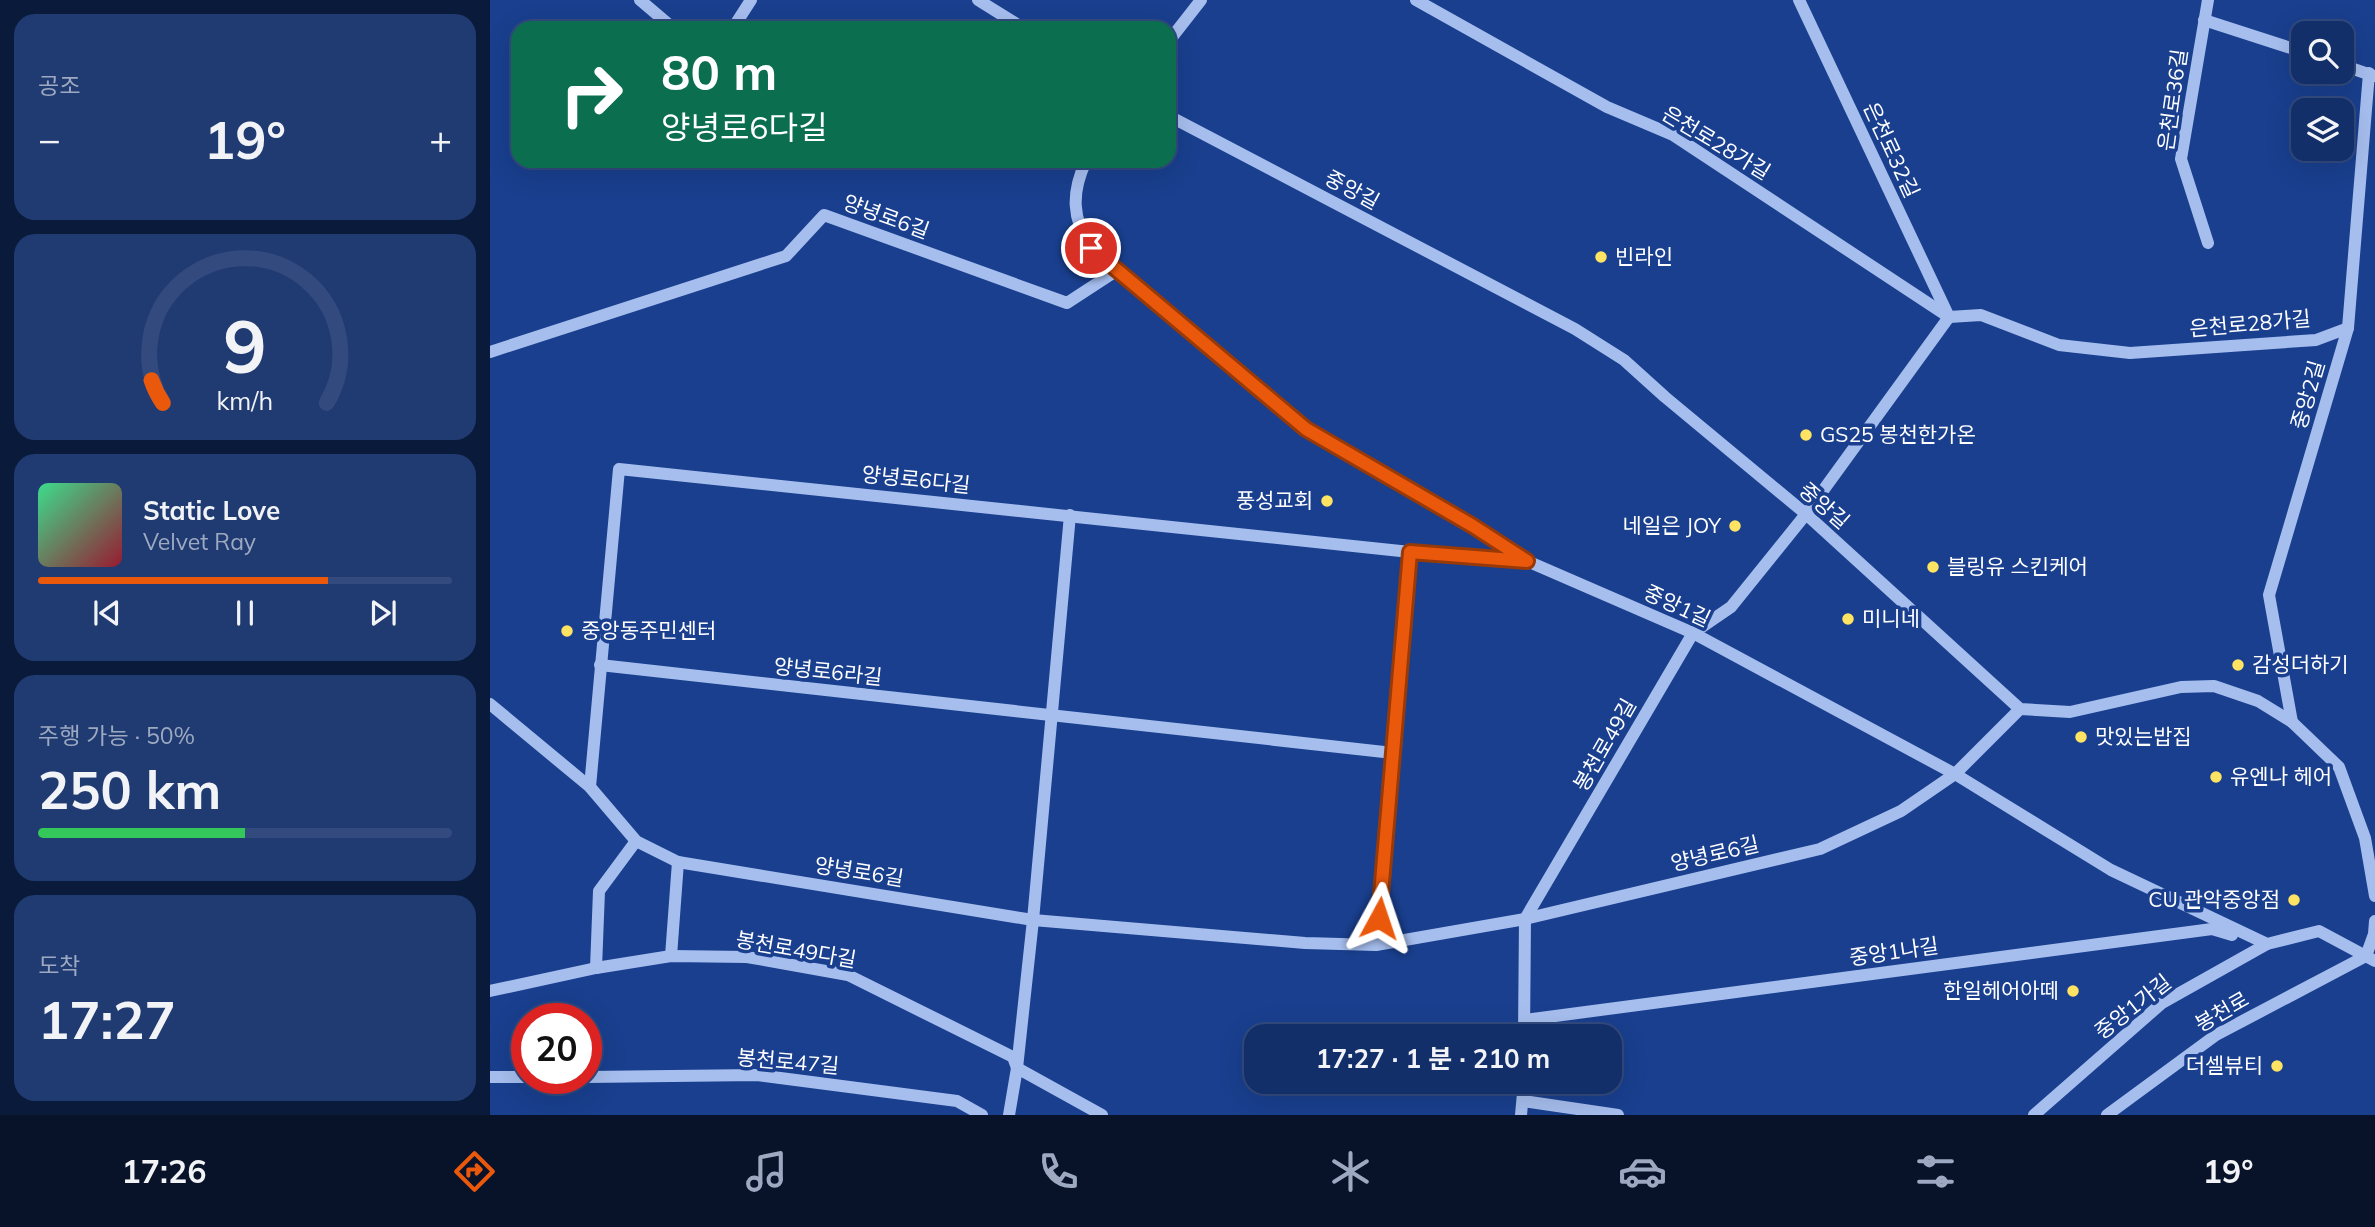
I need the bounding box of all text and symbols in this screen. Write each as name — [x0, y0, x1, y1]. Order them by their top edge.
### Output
map controls — [2291, 21, 2354, 161]
button: search — [2291, 21, 2354, 84]
text: 80 m — [661, 41, 777, 102]
street label: 은천로36길 — [2152, 47, 2192, 152]
icon: right — [546, 49, 637, 140]
text: 공조 — [38, 71, 80, 100]
street label: 은천로32길 — [1858, 98, 1925, 202]
button: layers — [2291, 98, 2354, 161]
street label: 은천로28가길 — [1658, 100, 1775, 185]
text: 19° — [204, 107, 286, 172]
text: 양녕로6다길 — [661, 107, 827, 147]
text: − — [38, 115, 61, 163]
text: + — [429, 115, 452, 163]
street label: 중앙길 — [1321, 164, 1384, 214]
street label: 양녕로6길 — [840, 188, 933, 244]
pin — [1061, 218, 1121, 278]
icon: arrive — [1072, 229, 1110, 267]
place label: 빈라인 — [1615, 243, 1673, 269]
marker: 빈라인 — [1593, 249, 1609, 265]
text: 9 — [223, 301, 267, 392]
street label: 은천로28가길 — [2188, 305, 2312, 341]
street label: 중앙2길 — [2285, 357, 2329, 432]
text: km/h — [217, 385, 273, 416]
place label: GS25 봉천한가온 — [1820, 421, 1976, 447]
marker: GS25 봉천한가온 — [1798, 427, 1814, 443]
street label: 양녕로6다길 — [860, 460, 972, 498]
street label: 중앙길 — [1794, 476, 1855, 534]
place label: 풍성교회 — [1236, 487, 1313, 513]
marker: 풍성교회 — [1319, 493, 1335, 509]
text: Static Love — [143, 494, 280, 527]
place label: 네일은 JOY — [1623, 512, 1721, 538]
marker: 네일은 JOY — [1727, 518, 1743, 534]
text: Velvet Ray — [143, 527, 256, 556]
place label: 블링유 스킨케어 — [1947, 553, 2088, 579]
marker: 블링유 스킨케어 — [1925, 559, 1941, 575]
street label: 중앙1길 — [1640, 578, 1715, 632]
icon: previous — [88, 594, 126, 632]
icon: pause — [226, 594, 264, 632]
icon: next — [364, 594, 402, 632]
place label: 미니네 — [1862, 605, 1920, 631]
marker: 미니네 — [1840, 611, 1856, 627]
place label: 중앙동주민센터 — [581, 617, 716, 643]
marker: 중앙동주민센터 — [559, 623, 575, 639]
place label: 감성더하기 — [2252, 651, 2349, 677]
street label: 양녕로6라길 — [772, 652, 884, 690]
marker: 감성더하기 — [2230, 657, 2246, 673]
street label: 봉천로49길 — [1567, 694, 1641, 795]
text: 주행 가능 · 50% — [38, 721, 195, 750]
place label: 맛있는밥집 — [2095, 723, 2192, 749]
marker: 맛있는밥집 — [2073, 729, 2089, 745]
text: 250 km — [38, 757, 221, 822]
place label: 유엔나 헤어 — [2230, 763, 2332, 789]
marker: 유엔나 헤어 — [2208, 769, 2224, 785]
street label: 양녕로6길 — [1668, 830, 1761, 876]
street label: 양녕로6길 — [813, 851, 906, 891]
position arrow — [1342, 881, 1416, 955]
place label: CU 관악중앙점 — [2148, 886, 2280, 912]
marker: CU 관악중앙점 — [2286, 892, 2302, 908]
street label: 봉천로49다길 — [734, 926, 858, 972]
street label: 중앙1나길 — [1848, 932, 1940, 970]
text: 도착 — [38, 951, 80, 980]
street label: 중앙1가길 — [2089, 968, 2176, 1044]
place label: 한일헤어아떼 — [1943, 977, 2059, 1003]
marker: 한일헤어아떼 — [2065, 983, 2081, 999]
street label: 봉천로 — [2190, 985, 2253, 1037]
text: 17:27 — [38, 987, 176, 1052]
speed limit sign: 20 — [511, 1003, 602, 1094]
text: 17:27 · 1 분 · 210 m — [1316, 1042, 1550, 1075]
street label: 봉천로47길 — [736, 1044, 840, 1078]
place label: 더셀뷰티 — [2186, 1052, 2263, 1078]
marker: 더셀뷰티 — [2269, 1058, 2285, 1074]
icon: directions — [450, 1147, 499, 1196]
icon: music — [742, 1147, 791, 1196]
icon: phone — [1034, 1147, 1083, 1196]
icon: climate — [1326, 1147, 1375, 1196]
icon: car — [1618, 1147, 1667, 1196]
icon: filters — [1911, 1147, 1960, 1196]
text: 17:26 — [122, 1151, 206, 1191]
text: 19° — [2203, 1151, 2253, 1191]

